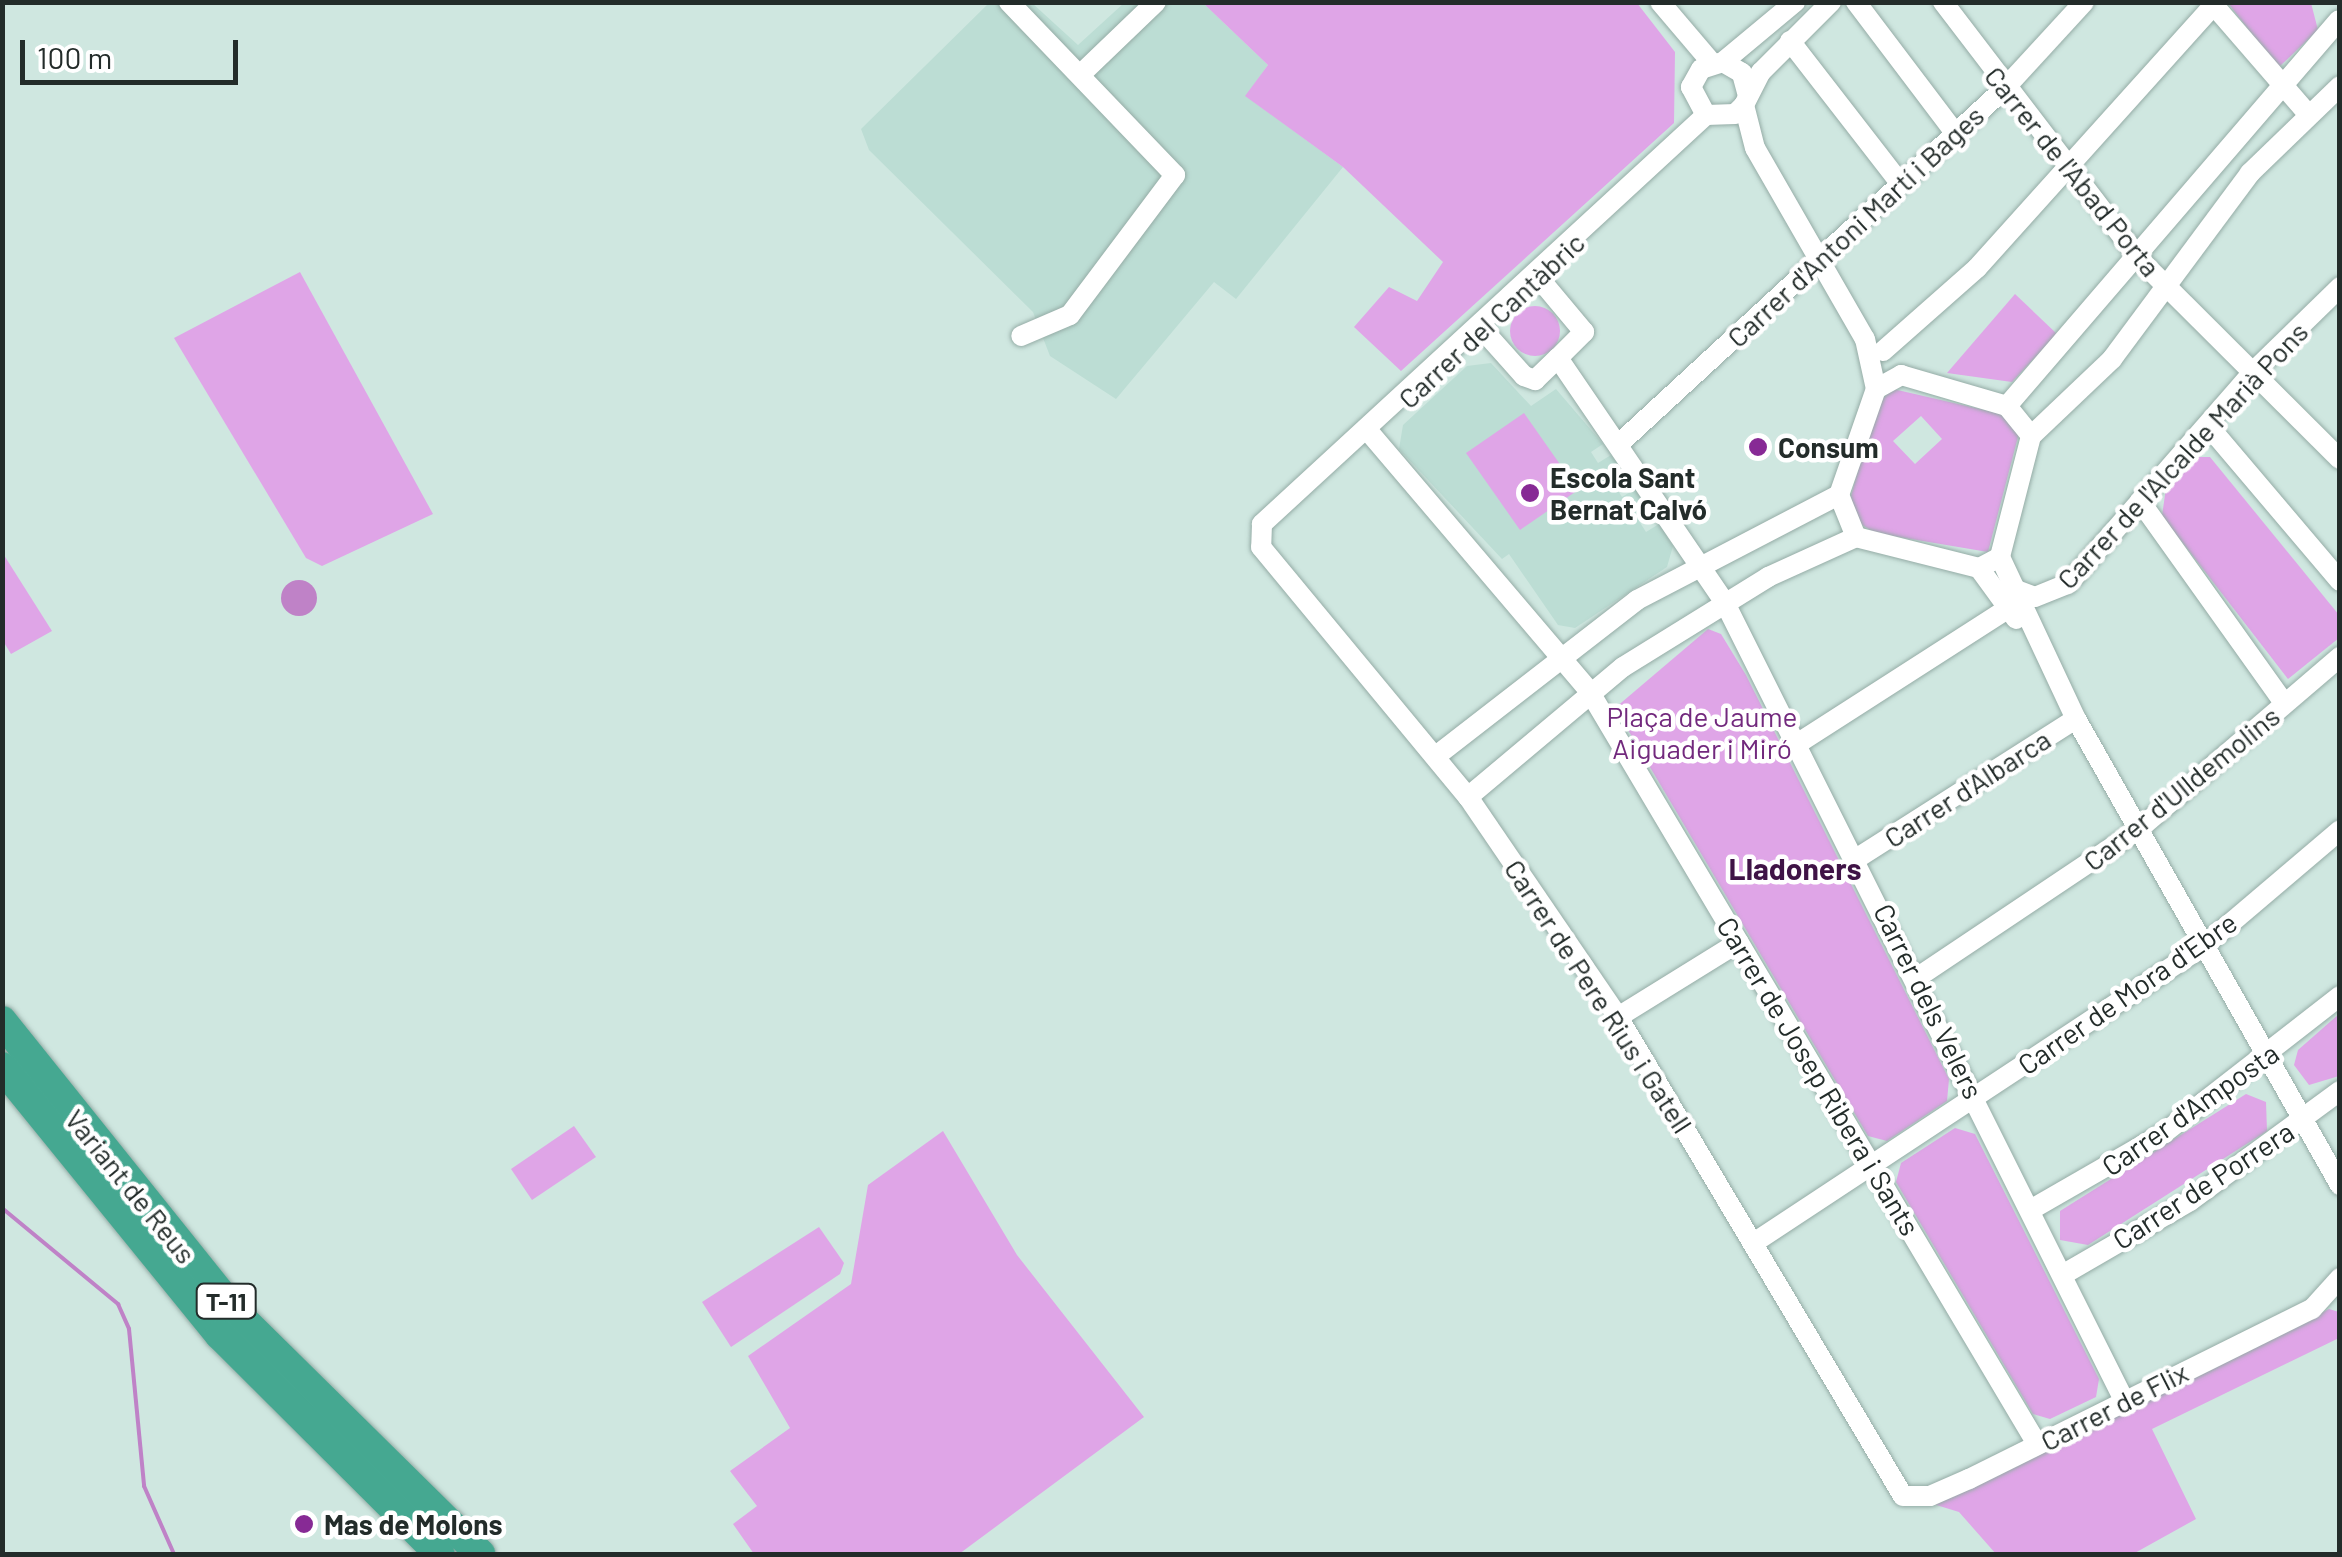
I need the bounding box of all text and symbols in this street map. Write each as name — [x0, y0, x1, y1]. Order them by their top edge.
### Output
scale bar — [25, 20, 242, 82]
text: 100 m — [37, 39, 112, 75]
street label: Carrer de l'Abad Porta — [1978, 59, 2168, 283]
street label: Carrer d'Antoni Martí i Bages — [1720, 98, 1990, 354]
street label: Carrer del Cantàbric — [1391, 225, 1591, 415]
street label: Carrer de l'Alcalde Marià Pons — [2050, 315, 2314, 595]
place label: Consum — [1778, 430, 1879, 464]
marker: Consum — [1747, 436, 1769, 458]
place label: Escola Sant Bernat Calvó — [1550, 460, 1707, 526]
marker: Escola Sant Bernat Calvó — [1519, 482, 1541, 504]
park label: Plaça de Jaume Aiguader i Miró — [1607, 699, 1797, 765]
street label: Carrer d'Ulldemolins — [2076, 699, 2286, 877]
street label: Carrer d'Albarca — [1878, 722, 2056, 854]
district label: Lladoners — [1728, 850, 1862, 886]
street label: Carrer de Pere Rius i Gatell — [1498, 853, 1700, 1139]
street label: Carrer dels Velers — [1867, 898, 1991, 1104]
street label: Carrer de Mora d'Ebre — [2011, 905, 2243, 1081]
street label: Carrer de Josep Ribera i Sants — [1711, 911, 1927, 1241]
street label: Carrer d'Amposta — [2095, 1036, 2285, 1182]
street label: Variant de Reus — [59, 1102, 203, 1270]
street label: Carrer de Porrera — [2106, 1114, 2300, 1256]
road number: T-11 — [194, 1281, 258, 1321]
street label: Carrer de Flix — [2035, 1355, 2193, 1457]
place label: Mas de Molons — [324, 1507, 503, 1541]
marker: Mas de Molons — [293, 1513, 315, 1535]

